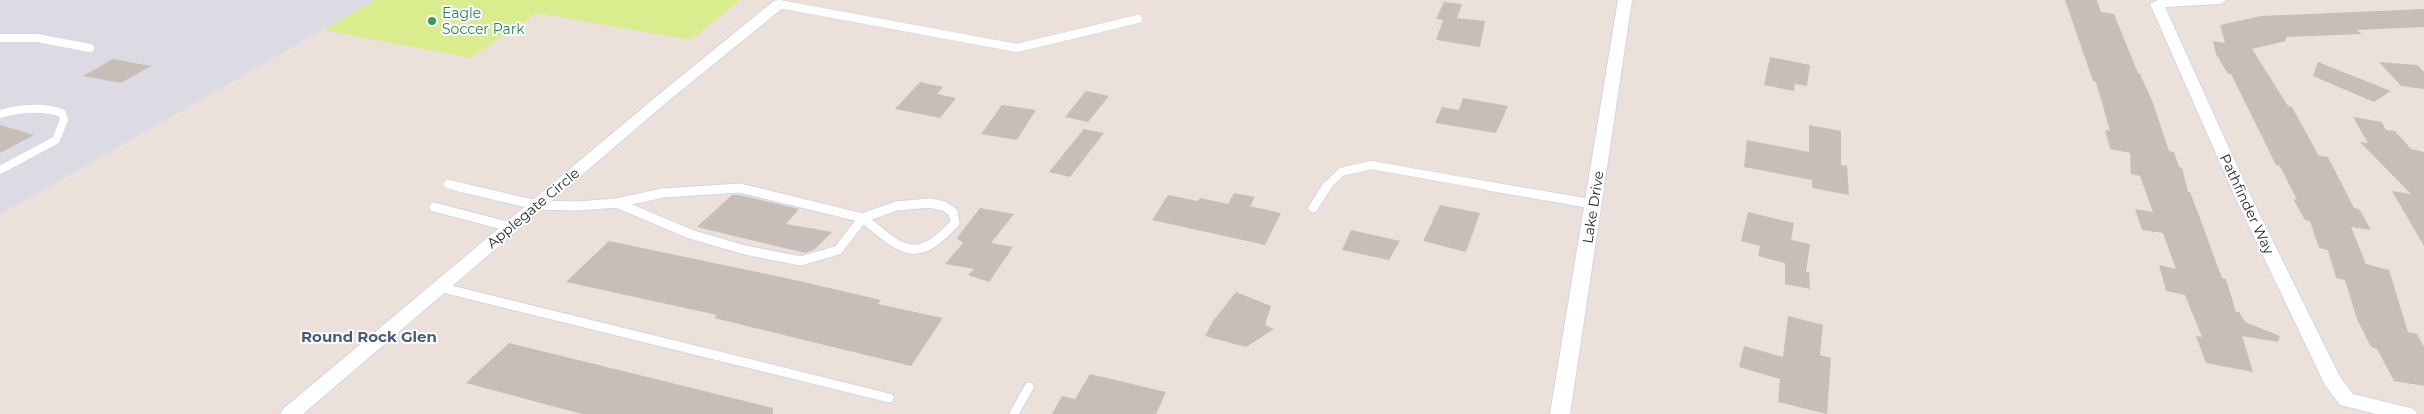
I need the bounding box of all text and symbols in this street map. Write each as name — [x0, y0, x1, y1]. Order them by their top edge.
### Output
place label: Eagle Soccer Park — [442, 4, 525, 38]
marker: Eagle Soccer Park — [426, 15, 438, 27]
street label: Pathfinder Way — [2216, 151, 2278, 257]
street label: Applegate Circle — [483, 164, 583, 252]
street label: Lake Drive — [1578, 169, 1608, 245]
district label: Round Rock Glen — [301, 327, 437, 346]

